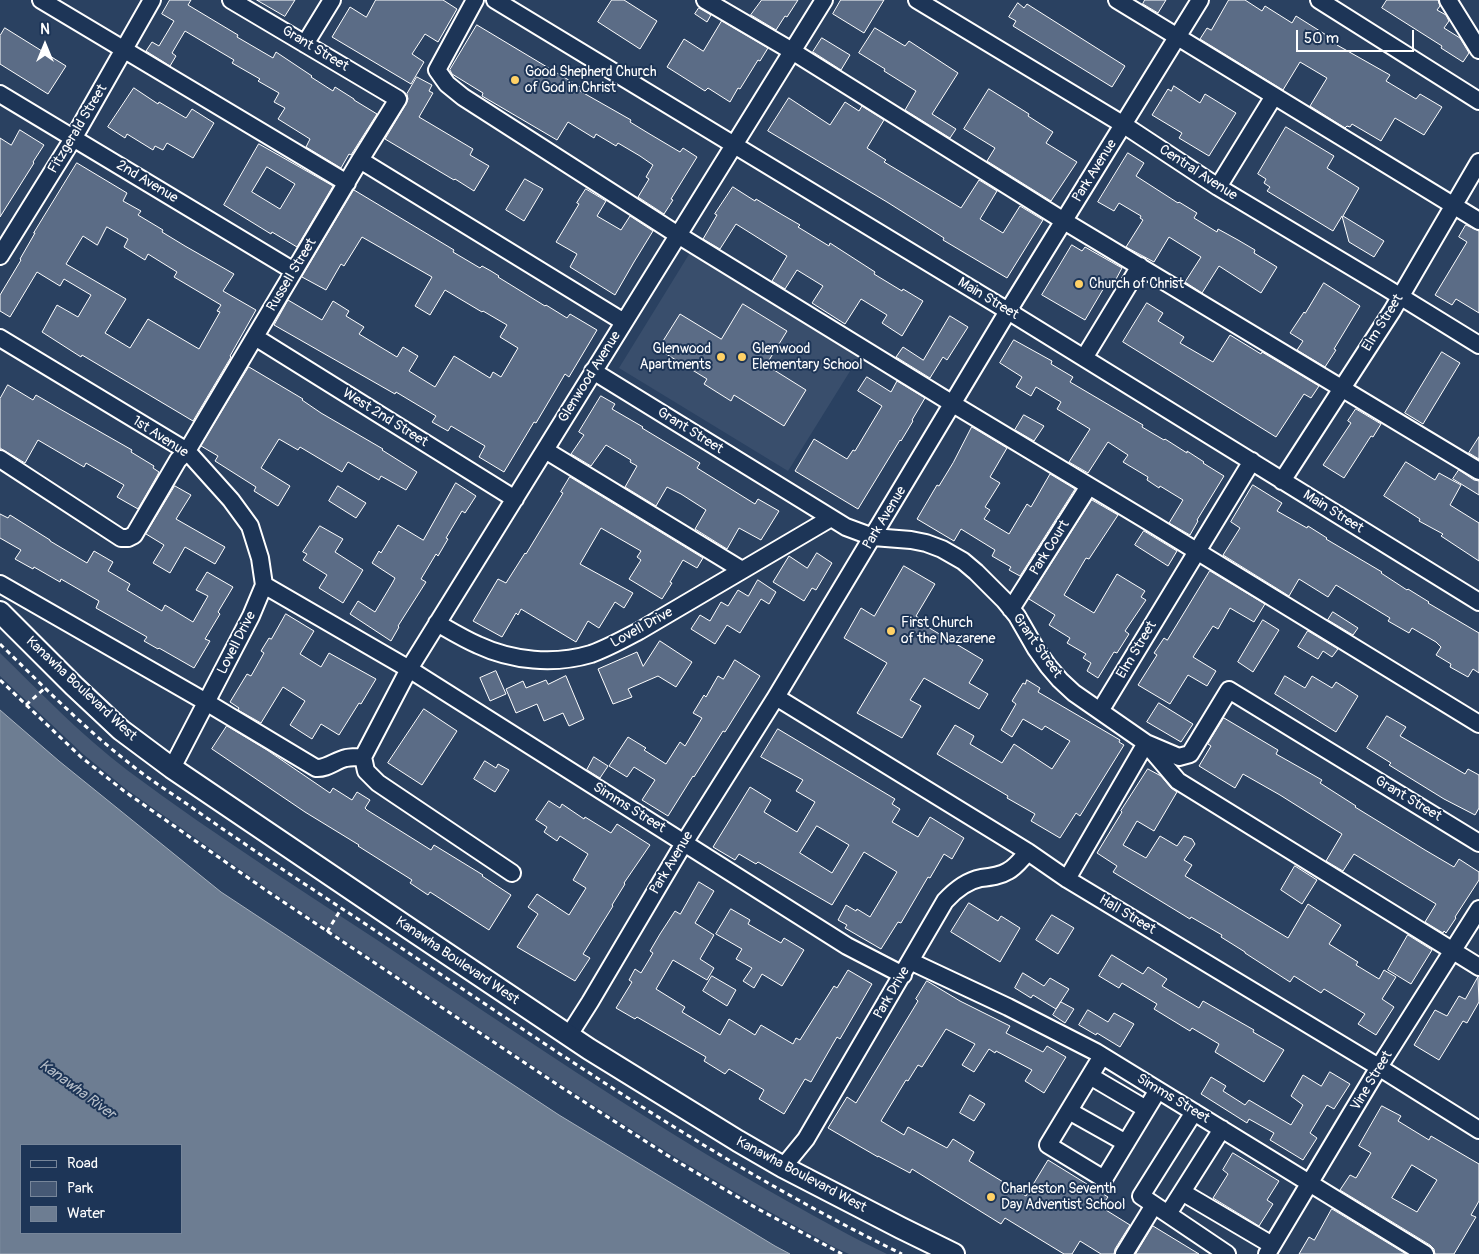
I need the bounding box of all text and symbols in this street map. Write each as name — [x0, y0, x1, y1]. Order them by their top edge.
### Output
north arrow — [20, 20, 70, 70]
scale bar — [1299, 20, 1416, 52]
text: N — [40, 21, 50, 38]
street label: Grant Street — [279, 23, 351, 75]
text: 50 m — [1304, 29, 1339, 48]
place label: Good Shepherd Church of God in Christ — [525, 64, 656, 96]
marker: Good Shepherd Church of God in Christ — [509, 74, 521, 86]
street label: Fitzgerald Street — [45, 82, 111, 176]
street label: Park Avenue — [1069, 137, 1121, 205]
street label: Central Avenue — [1156, 142, 1240, 204]
street label: 2nd Avenue — [113, 157, 181, 207]
street label: Russell Street — [264, 235, 320, 315]
street label: Main Street — [955, 274, 1021, 324]
place label: Church of Christ — [1089, 276, 1184, 292]
marker: Church of Christ — [1073, 278, 1085, 290]
street label: Elm Street — [1359, 291, 1407, 355]
street label: Glenwood Avenue — [555, 328, 625, 426]
place label: Glenwood Apartments — [639, 341, 711, 374]
place label: Glenwood Elementary School — [752, 341, 863, 374]
marker: Glenwood Apartments — [715, 351, 727, 363]
marker: Glenwood Elementary School — [736, 351, 748, 363]
street label: West 2nd Street — [339, 385, 431, 451]
street label: Grant Street — [654, 404, 726, 458]
street label: 1st Avenue — [129, 413, 191, 461]
street label: Park Avenue — [860, 483, 910, 553]
street label: Main Street — [1300, 487, 1366, 537]
street label: Park Court — [1027, 518, 1073, 578]
street label: Lovell Drive — [608, 604, 676, 652]
street label: Lovell Drive — [214, 609, 260, 677]
street label: Grant Street — [1009, 611, 1065, 681]
place label: First Church of the Nazarene — [901, 615, 995, 648]
street label: Elm Street — [1113, 618, 1161, 682]
marker: First Church of the Nazarene — [885, 625, 897, 637]
street label: Kanawha Boulevard West — [22, 633, 140, 745]
street label: Grant Street — [1372, 773, 1444, 825]
street label: Simms Street — [590, 779, 668, 837]
street label: Park Avenue — [647, 828, 697, 898]
street label: Hall Street — [1096, 892, 1158, 938]
street label: Kanawha Boulevard West — [392, 913, 522, 1009]
street label: Park Drive — [870, 964, 914, 1022]
street label: Vine Street — [1348, 1048, 1396, 1114]
water label: Kanawha River — [35, 1056, 119, 1124]
street label: Simms Street — [1133, 1071, 1213, 1127]
street label: Kanawha Boulevard West — [733, 1133, 869, 1217]
legend — [20, 1144, 182, 1234]
text: Road — [67, 1154, 98, 1173]
text: Park — [67, 1179, 93, 1198]
place label: Charleston Seventh Day Adventist School — [1001, 1181, 1125, 1214]
marker: Charleston Seventh Day Adventist School — [985, 1191, 997, 1203]
text: Water — [67, 1204, 105, 1223]

